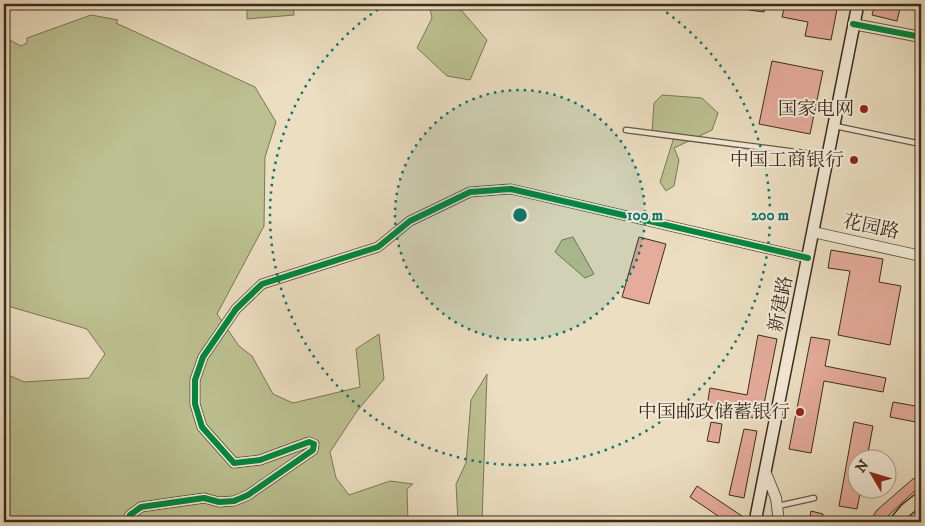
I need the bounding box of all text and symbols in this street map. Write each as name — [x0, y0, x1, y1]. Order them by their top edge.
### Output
place label: 国家电网 — [778, 98, 854, 121]
marker: 国家电网 — [858, 103, 870, 115]
place label: 中国工商银行 — [730, 149, 844, 172]
marker: 中国工商银行 — [848, 154, 860, 166]
centre of rings — [511, 206, 529, 224]
text: 100 m — [627, 206, 664, 225]
text: 200 m — [751, 206, 790, 225]
street label: 花园路 — [841, 210, 901, 244]
street label: 新建路 — [764, 274, 798, 334]
place label: 中国邮政储蓄银行 — [638, 401, 790, 424]
marker: 中国邮政储蓄银行 — [794, 406, 806, 418]
north arrow — [848, 448, 898, 498]
text: N — [852, 456, 873, 477]

